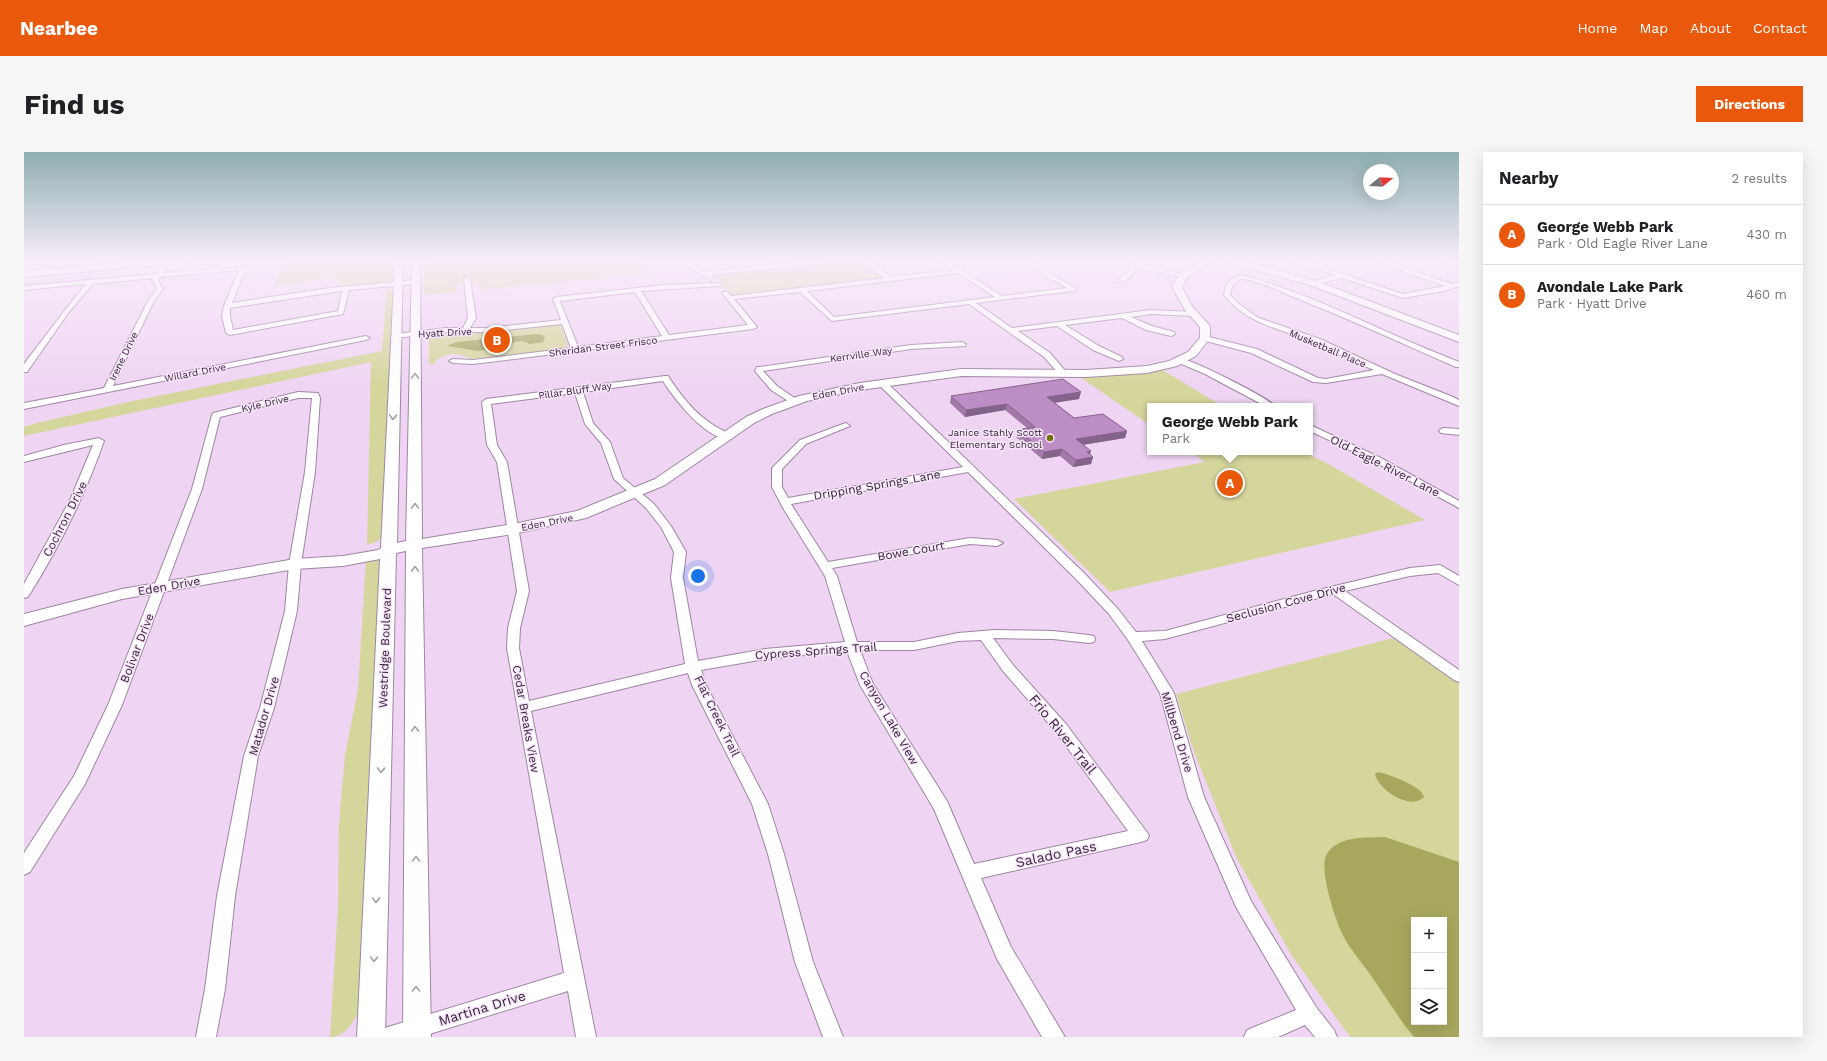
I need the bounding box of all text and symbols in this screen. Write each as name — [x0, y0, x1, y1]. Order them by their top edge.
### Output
text: Nearbee — [20, 17, 98, 40]
text: Home — [1577, 20, 1617, 36]
text: Map — [1639, 20, 1668, 36]
text: About — [1690, 20, 1731, 36]
text: Contact — [1753, 20, 1807, 36]
button: Directions — [1696, 86, 1803, 122]
text: Find us — [24, 88, 124, 121]
north arrow — [1363, 164, 1399, 200]
text: Nearby — [1499, 168, 1558, 188]
text: 2 results — [1732, 171, 1787, 186]
text: George Webb Park — [1537, 218, 1673, 236]
text: A — [1508, 227, 1516, 242]
text: 430 m — [1747, 227, 1787, 242]
text: Park · Old Eagle River Lane — [1537, 236, 1708, 251]
text: Avondale Lake Park — [1537, 278, 1683, 296]
text: B — [1508, 287, 1516, 302]
text: 460 m — [1746, 287, 1787, 302]
text: Park · Hyatt Drive — [1537, 296, 1647, 311]
pin: B — [484, 325, 510, 355]
street label: Hyatt Drive — [418, 326, 472, 339]
street label: Musketball Place — [1288, 327, 1368, 370]
street label: Irene Drive — [107, 330, 140, 382]
street label: Sheridan Street Frisco — [548, 334, 658, 359]
street label: Kerrville Way — [829, 345, 894, 364]
street label: Willard Drive — [163, 361, 227, 384]
one-way arrow — [411, 373, 419, 379]
street label: Pillar Bluff Way — [538, 380, 613, 401]
street label: Eden Drive — [811, 381, 865, 402]
street label: Kyle Drive — [240, 393, 290, 414]
popup — [1147, 403, 1313, 455]
text: George Webb Park — [1162, 413, 1298, 431]
one-way arrow — [389, 414, 398, 420]
place label: Janice Stahly Scott Elementary School — [948, 427, 1043, 450]
text: Park — [1162, 431, 1190, 446]
street label: Old Eagle River Lane — [1328, 432, 1442, 500]
marker: Janice Stahly Scott Elementary School — [1045, 433, 1055, 443]
street label: Dripping Springs Lane — [812, 467, 942, 503]
pin: A — [1217, 468, 1243, 498]
street label: Cochron Drive — [40, 479, 90, 559]
one-way arrow — [411, 503, 419, 509]
street label: Eden Drive — [520, 512, 574, 533]
street label: Bowe Court — [876, 538, 946, 564]
one-way arrow — [411, 566, 419, 572]
your location — [688, 566, 708, 586]
street label: Eden Drive — [137, 574, 201, 598]
street label: Seclusion Cove Drive — [1225, 580, 1347, 626]
street label: Westridge Boulevard — [376, 588, 394, 708]
street label: Bolivar Drive — [117, 611, 157, 685]
street label: Cypress Springs Trail — [755, 640, 878, 662]
street label: Cedar Breaks View — [510, 664, 542, 774]
street label: Canyon Lake View — [856, 669, 922, 767]
street label: Flat Creek Trail — [691, 673, 743, 759]
street label: Matador Drive — [246, 675, 282, 757]
street label: Millbend Drive — [1158, 690, 1196, 774]
street label: Frio River Trail — [1026, 691, 1100, 778]
one-way arrow — [411, 726, 419, 732]
one-way arrow — [377, 767, 385, 773]
street label: Salado Pass — [1014, 838, 1098, 870]
one-way arrow — [412, 856, 420, 862]
one-way arrow — [372, 897, 380, 903]
map controls — [1411, 917, 1447, 1025]
button: + — [1411, 917, 1447, 953]
button: − — [1411, 953, 1447, 989]
one-way arrow — [370, 956, 378, 962]
one-way arrow — [412, 986, 420, 992]
street label: Martina Drive — [436, 987, 528, 1029]
button: layers — [1411, 989, 1447, 1025]

